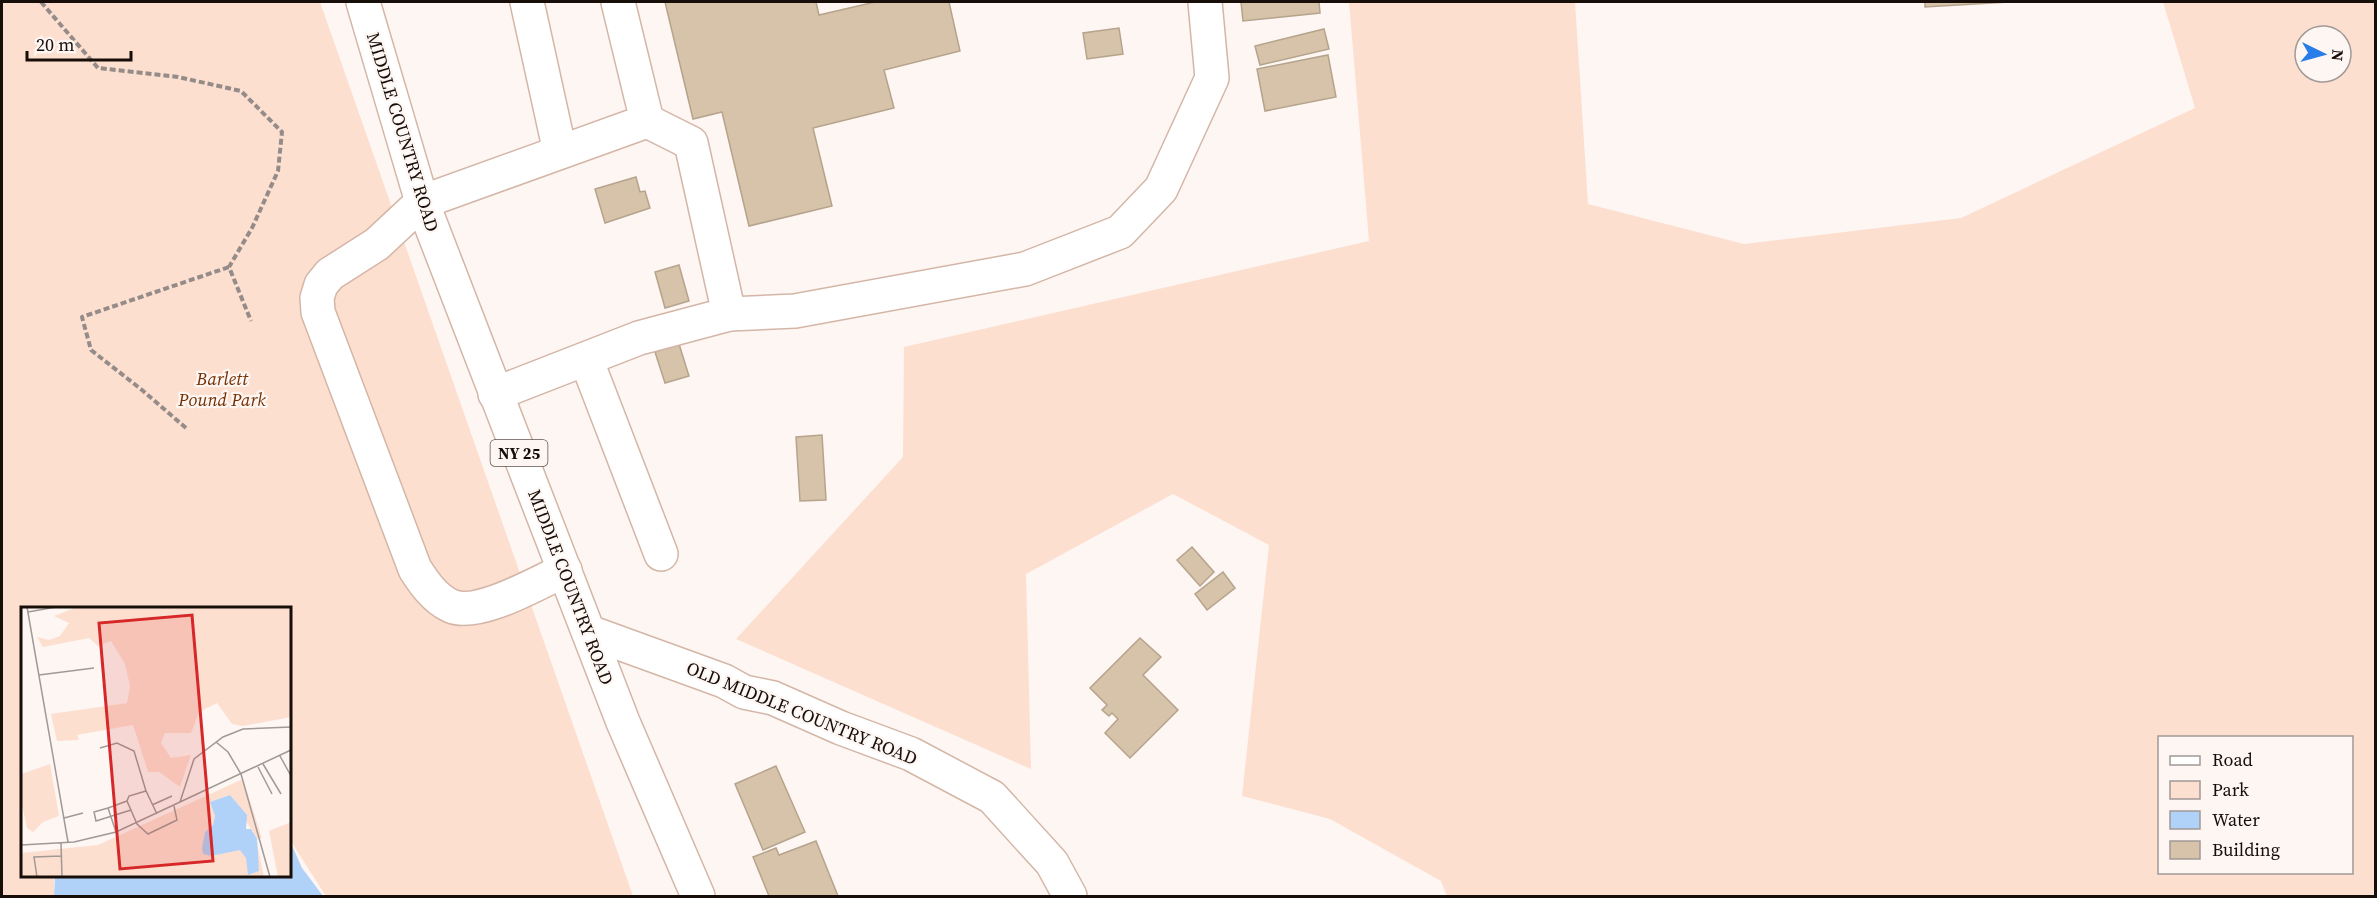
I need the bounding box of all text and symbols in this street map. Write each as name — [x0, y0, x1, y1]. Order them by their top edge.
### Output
scale bar — [27, 24, 130, 62]
north arrow — [2293, 24, 2353, 84]
street label: MIDDLE COUNTRY ROAD — [361, 29, 445, 235]
text: 20 m — [36, 32, 74, 57]
text: N — [2326, 49, 2349, 62]
park label: Barlett Pound Park — [177, 366, 266, 412]
road number: NY 25 — [490, 440, 548, 466]
street label: MIDDLE COUNTRY ROAD — [522, 486, 620, 688]
inset map — [21, 607, 291, 877]
street label: OLD MIDDLE COUNTRY ROAD — [683, 655, 921, 771]
legend — [2158, 736, 2353, 874]
text: Road — [2212, 747, 2253, 772]
text: Park — [2212, 777, 2249, 802]
text: Water — [2212, 807, 2260, 832]
text: Building — [2212, 837, 2280, 862]

